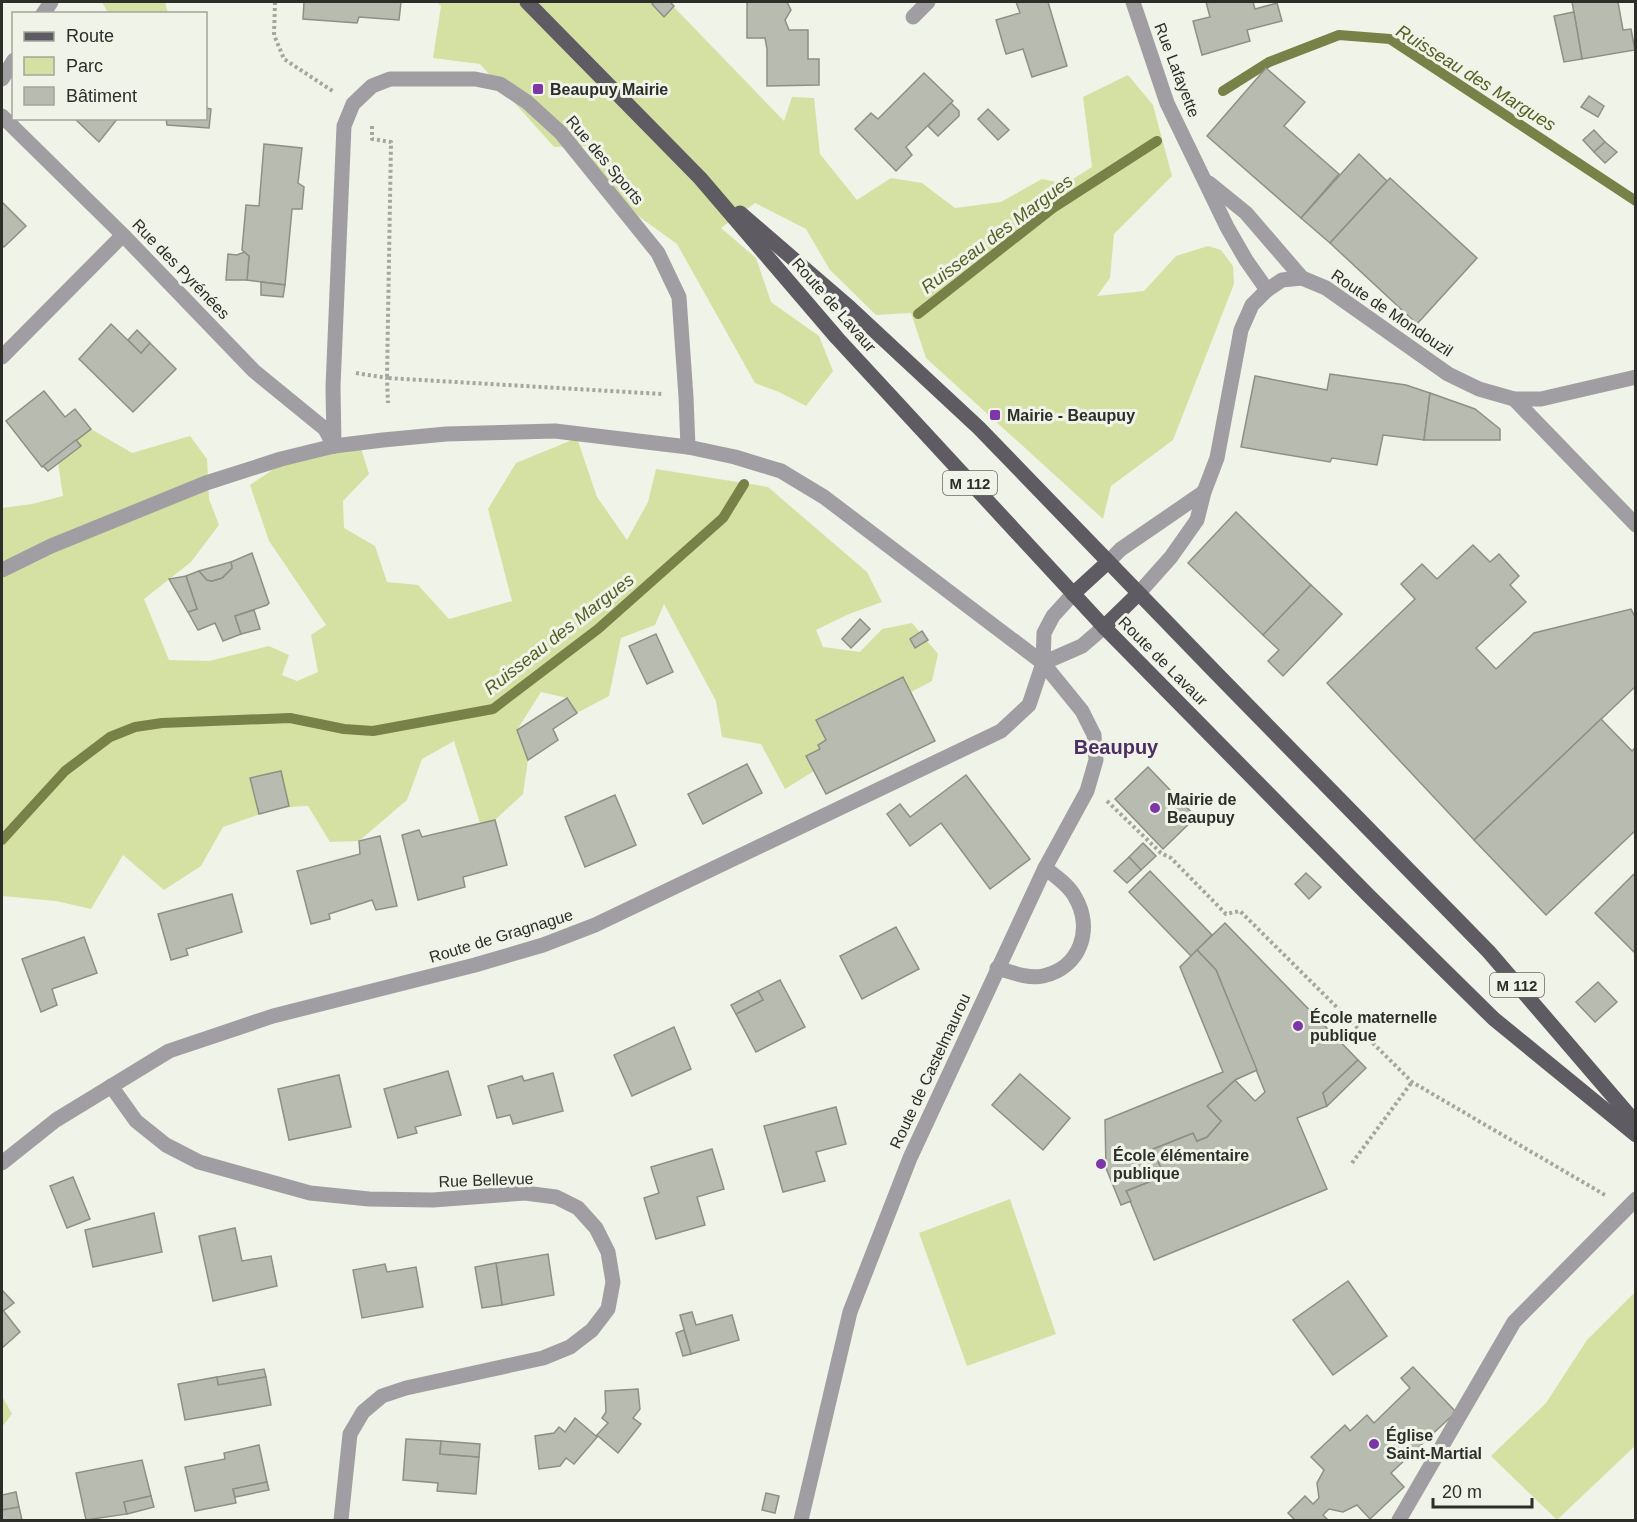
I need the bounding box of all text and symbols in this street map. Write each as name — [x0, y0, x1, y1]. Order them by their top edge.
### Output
legend — [12, 12, 207, 120]
street label: Rue Lafayette — [1151, 20, 1203, 120]
water label: Ruisseau des Margues — [1393, 21, 1559, 135]
text: Route — [66, 26, 114, 46]
text: Parc — [66, 56, 103, 76]
place label: Beaupuy Mairie — [550, 81, 668, 98]
marker: Beaupuy Mairie — [531, 82, 545, 96]
text: Bâtiment — [66, 86, 137, 106]
street label: Rue des Sports — [563, 112, 647, 208]
water label: Ruisseau des Margues — [917, 171, 1077, 297]
street label: Rue des Pyrénées — [129, 216, 233, 322]
street label: Route de Lavaur — [789, 255, 880, 356]
street label: Route de Mondouzil — [1328, 266, 1456, 360]
place label: Mairie - Beaupuy — [1007, 407, 1135, 424]
marker: Mairie - Beaupuy — [988, 408, 1002, 422]
road number: M 112 — [943, 471, 997, 495]
water label: Ruisseau des Margues — [480, 569, 638, 699]
street label: Route de Lavaur — [1115, 613, 1211, 709]
district label: Beaupuy — [1074, 736, 1159, 758]
place label: Mairie de Beaupuy — [1167, 791, 1236, 826]
marker: Mairie de Beaupuy — [1148, 801, 1162, 815]
street label: Route de Gragnague — [427, 906, 575, 966]
road number: M 112 — [1490, 973, 1544, 997]
street label: Route de Castelmaurou — [887, 991, 973, 1151]
place label: École maternelle publique — [1310, 1008, 1437, 1044]
marker: École maternelle publique — [1291, 1019, 1305, 1033]
place label: École élémentaire publique — [1113, 1146, 1249, 1182]
marker: École élémentaire publique — [1094, 1157, 1108, 1171]
street label: Rue Bellevue — [438, 1170, 534, 1190]
place label: Église Saint-Martial — [1386, 1426, 1482, 1462]
marker: Église Saint-Martial — [1367, 1437, 1381, 1451]
scale bar — [1433, 1471, 1532, 1509]
text: 20 m — [1442, 1482, 1482, 1502]

